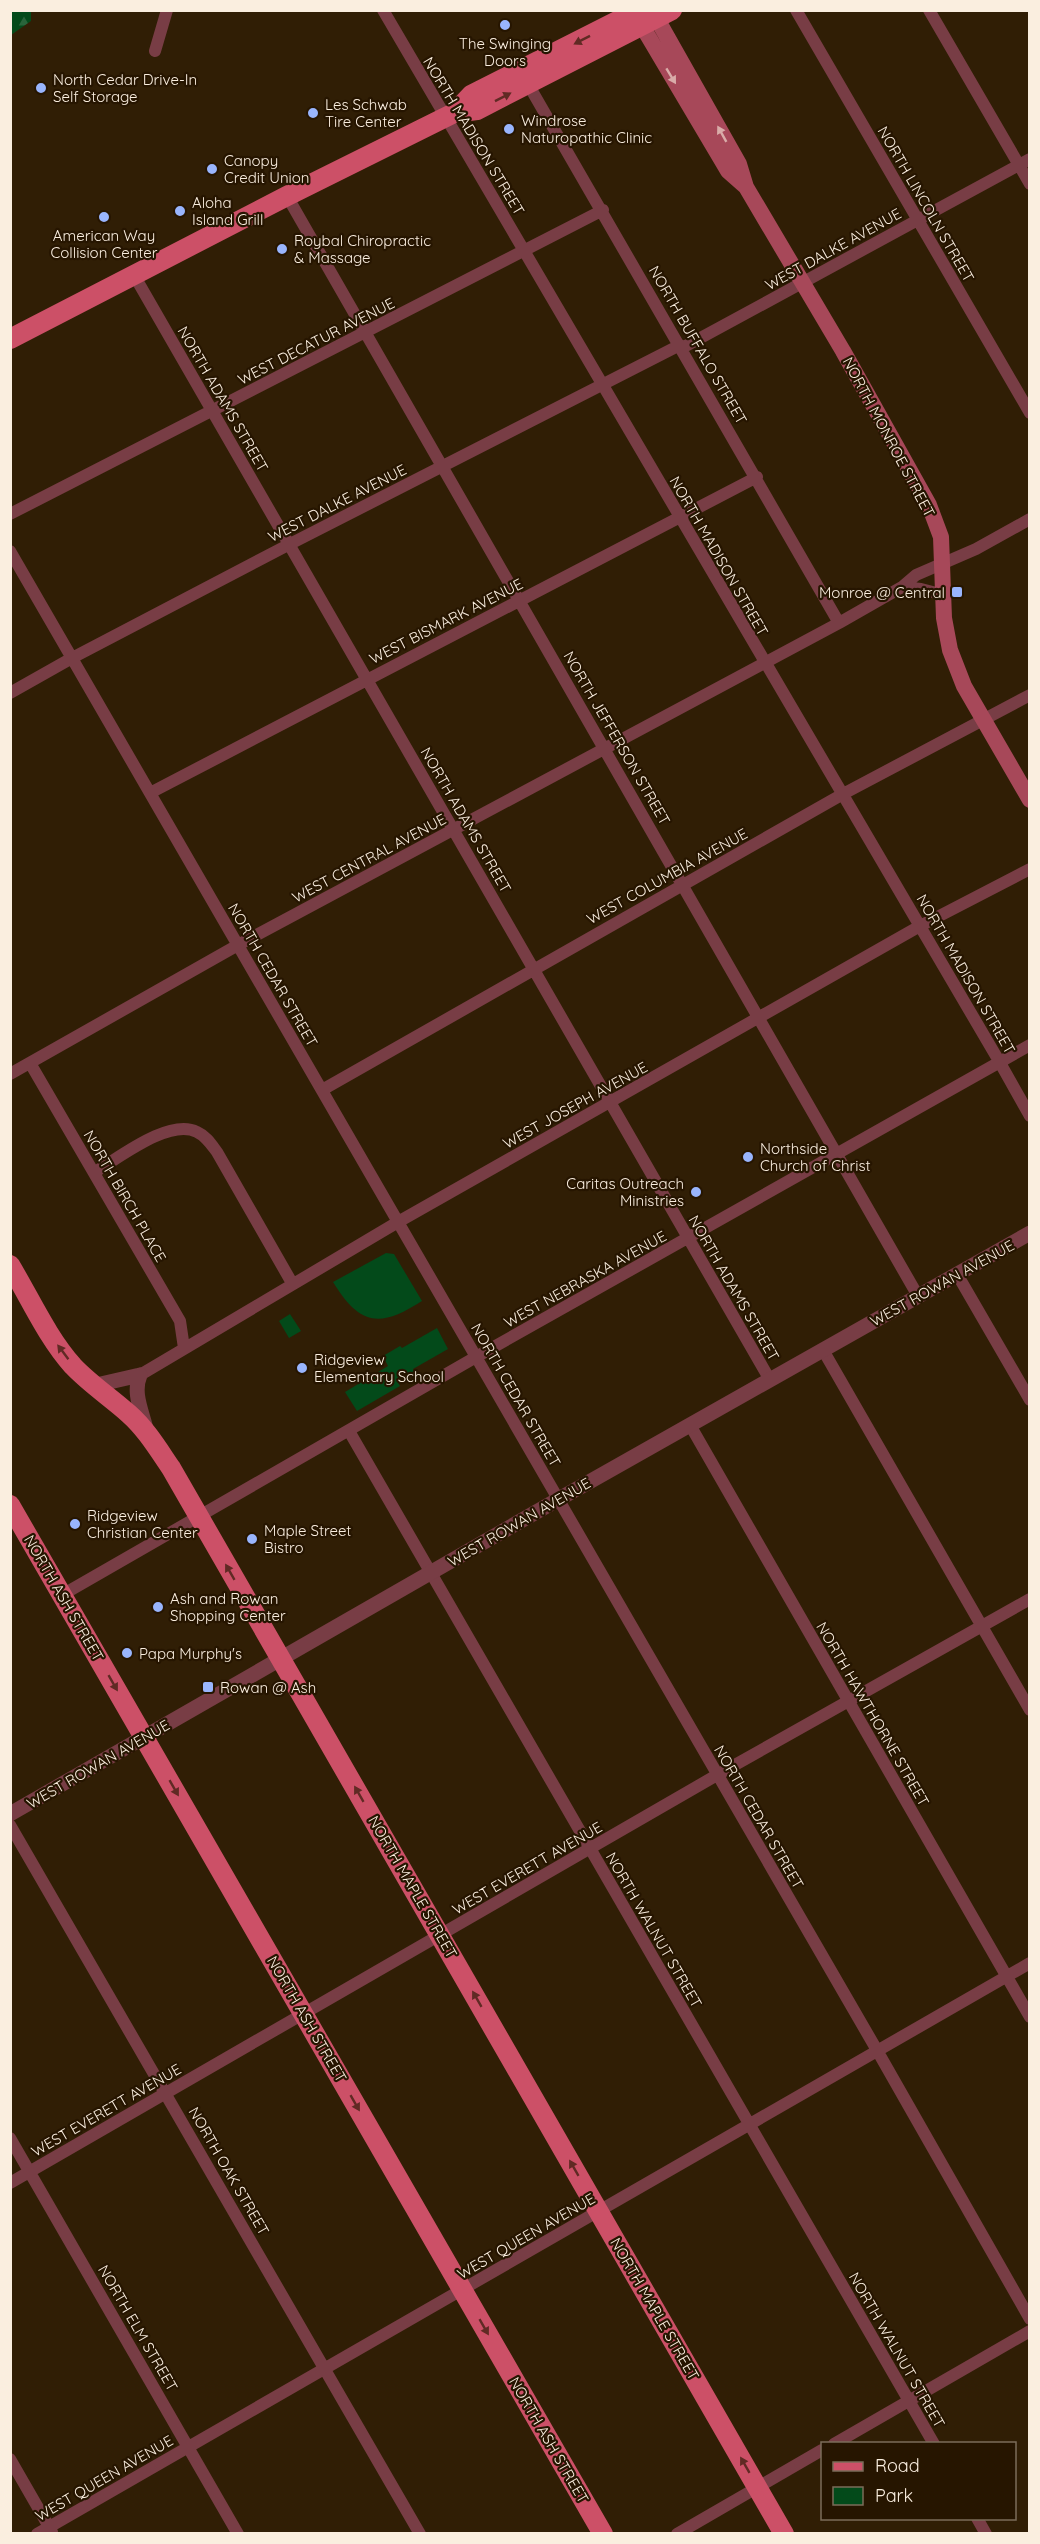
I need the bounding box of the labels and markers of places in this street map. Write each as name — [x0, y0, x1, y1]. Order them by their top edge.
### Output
marker: The Swinging Doors — [498, 18, 512, 32]
place label: The Swinging Doors — [459, 34, 551, 70]
place label: North Cedar Drive-In Self Storage — [53, 70, 197, 106]
marker: North Cedar Drive-In Self Storage — [34, 81, 48, 95]
place label: Les Schwab Tire Center — [325, 95, 407, 131]
marker: Les Schwab Tire Center — [306, 106, 320, 120]
place label: Windrose Naturopathic Clinic — [521, 111, 652, 147]
marker: Windrose Naturopathic Clinic — [502, 122, 516, 136]
place label: Canopy Credit Union — [224, 151, 310, 187]
marker: Canopy Credit Union — [205, 162, 219, 176]
place label: Aloha Island Grill — [192, 193, 264, 229]
marker: Aloha Island Grill — [173, 204, 187, 218]
marker: American Way Collision Center — [97, 210, 111, 224]
place label: American Way Collision Center — [50, 226, 158, 262]
place label: Roybal Chiropractic & Massage — [294, 231, 431, 267]
marker: Roybal Chiropractic & Massage — [275, 242, 289, 256]
place label: Monroe @ Central — [819, 583, 945, 602]
marker: Monroe @ Central — [950, 585, 964, 599]
place label: Northside Church of Christ — [760, 1139, 871, 1175]
marker: Northside Church of Christ — [741, 1150, 755, 1164]
place label: Caritas Outreach Ministries — [566, 1174, 684, 1210]
marker: Caritas Outreach Ministries — [689, 1185, 703, 1199]
place label: Ridgeview Elementary School — [314, 1350, 444, 1386]
marker: Ridgeview Elementary School — [295, 1361, 309, 1375]
place label: Ridgeview Christian Center — [87, 1506, 198, 1542]
marker: Ridgeview Christian Center — [68, 1517, 82, 1531]
place label: Maple Street Bistro — [264, 1521, 351, 1557]
marker: Maple Street Bistro — [245, 1532, 259, 1546]
place label: Ash and Rowan Shopping Center — [170, 1589, 286, 1625]
marker: Ash and Rowan Shopping Center — [151, 1600, 165, 1614]
place label: Papa Murphy's — [139, 1644, 242, 1663]
marker: Papa Murphy's — [120, 1646, 134, 1660]
place label: Rowan @ Ash — [220, 1678, 316, 1697]
marker: Rowan @ Ash — [201, 1680, 215, 1694]

